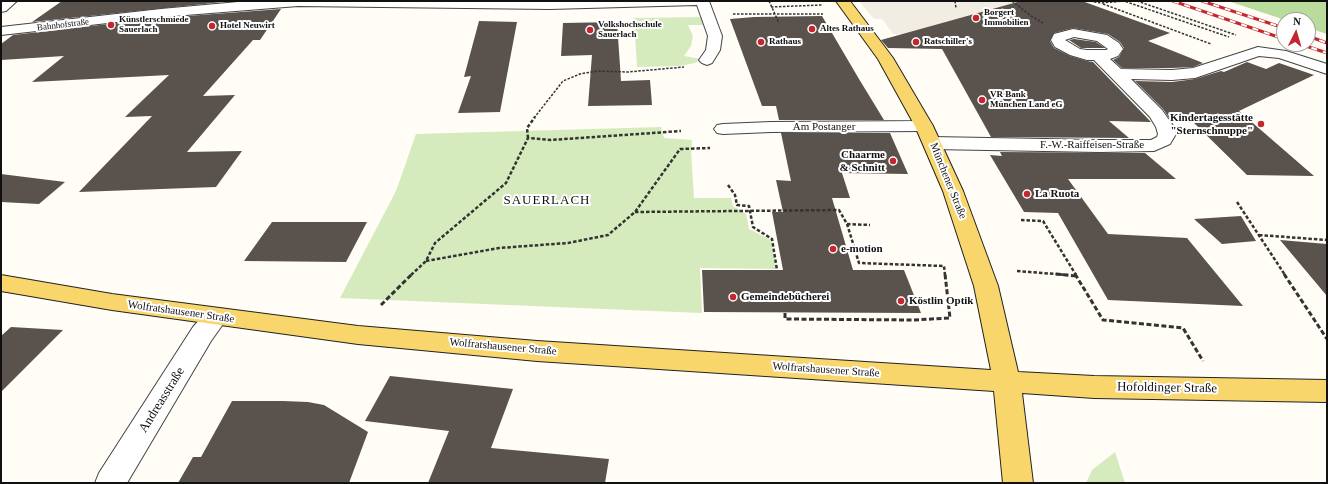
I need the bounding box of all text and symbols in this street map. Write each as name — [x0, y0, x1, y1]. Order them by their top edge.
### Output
place label: Borgert Immobilien — [984, 8, 1029, 29]
north arrow — [1276, 12, 1316, 52]
marker: Borgert Immobilien — [971, 13, 981, 23]
place label: Künstlerschmiede Sauerlach — [119, 15, 188, 36]
text: N — [1292, 15, 1301, 27]
street label: Bahnhofstraße — [36, 16, 90, 34]
marker: Künstlerschmiede Sauerlach — [106, 20, 116, 30]
place label: Volkshochschule Sauerlach — [598, 20, 662, 41]
marker: Hotel Neuwirt — [207, 21, 217, 31]
place label: Hotel Neuwirt — [220, 21, 275, 31]
marker: Altes Rathaus — [807, 24, 817, 34]
place label: Altes Rathaus — [820, 24, 874, 34]
marker: Volkshochschule Sauerlach — [585, 25, 595, 35]
marker: Rathaus — [756, 37, 766, 47]
place label: Rathaus — [769, 37, 801, 47]
marker: Ratschiller's — [911, 37, 921, 47]
place label: Ratschiller's — [924, 37, 972, 47]
place label: VR Bank München Land eG — [990, 90, 1063, 111]
marker: VR Bank München Land eG — [977, 95, 987, 105]
place label: Kindertagesstätte "Sternschnuppe" — [1170, 111, 1253, 137]
marker: Kindertagesstätte "Sternschnuppe" — [1256, 119, 1266, 129]
street label: Am Postanger — [793, 120, 855, 134]
street label: F.-W.-Raiffeisen-Straße — [1040, 138, 1144, 152]
street label: Münchener Straße — [927, 141, 969, 221]
place label: Chaarme & Schnitt — [839, 148, 885, 174]
marker: Chaarme & Schnitt — [888, 156, 898, 166]
place label: La Ruota — [1035, 187, 1079, 201]
marker: La Ruota — [1022, 189, 1032, 199]
district label: SAUERLACH — [503, 193, 591, 209]
place label: e-motion — [841, 242, 883, 256]
marker: e-motion — [828, 244, 838, 254]
place label: Gemeindebücherei — [741, 290, 829, 304]
marker: Gemeindebücherei — [728, 292, 738, 302]
place label: Köstlin Optik — [909, 294, 973, 308]
marker: Köstlin Optik — [896, 296, 906, 306]
street label: Wolfratshausener Straße — [127, 298, 235, 326]
street label: Wolfratshausener Straße — [449, 336, 557, 358]
street label: Wolfratshausener Straße — [772, 360, 880, 380]
street label: Andreasstraße — [136, 364, 188, 436]
street label: Hofoldinger Straße — [1117, 379, 1217, 397]

